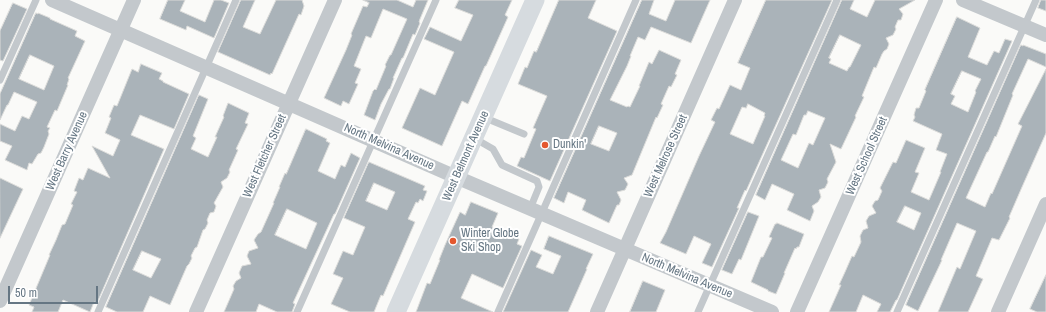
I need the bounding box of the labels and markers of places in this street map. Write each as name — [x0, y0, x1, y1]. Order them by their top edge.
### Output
place label: Dunkin' — [553, 138, 586, 152]
marker: Dunkin' — [540, 140, 550, 150]
place label: Winter Globe Ski Shop — [461, 227, 519, 255]
marker: Winter Globe Ski Shop — [448, 236, 458, 246]

